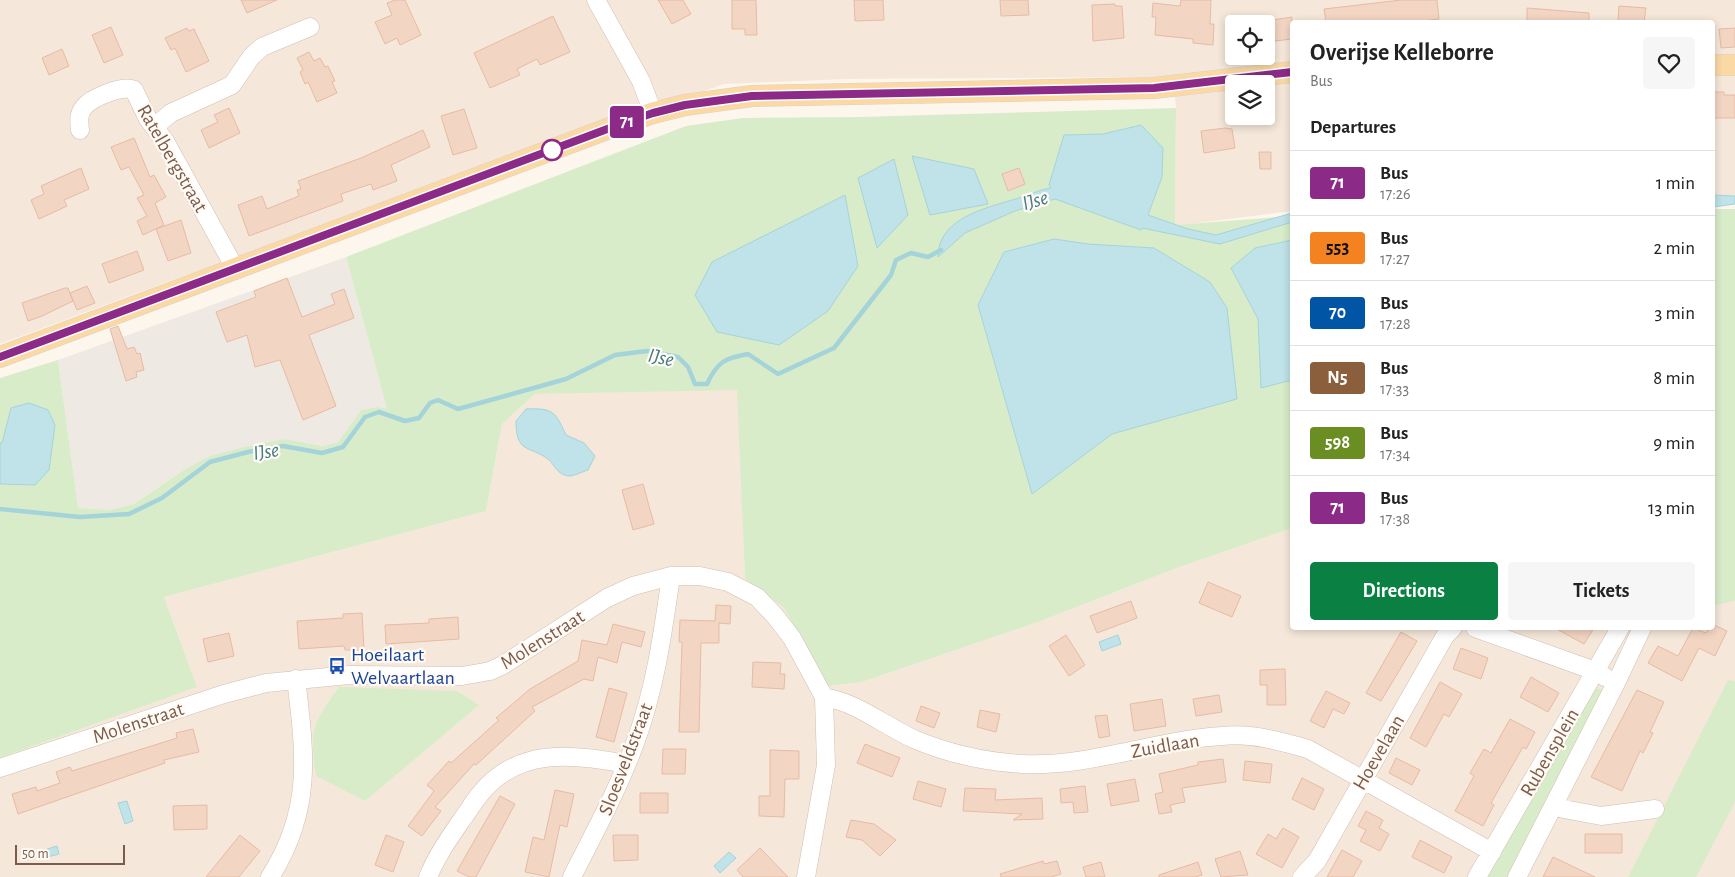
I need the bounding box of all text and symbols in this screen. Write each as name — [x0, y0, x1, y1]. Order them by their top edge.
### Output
map controls — [1225, 15, 1275, 125]
button: locate — [1225, 15, 1275, 65]
button: heart — [1643, 37, 1695, 89]
text: Overijse Kelleborre — [1310, 41, 1494, 65]
text: Bus — [1310, 73, 1333, 89]
button: layers — [1225, 75, 1275, 125]
street label: Ratelbergstraat — [133, 101, 211, 216]
line badge: 71 — [604, 106, 650, 138]
text: 71 — [620, 113, 634, 131]
text: Departures — [1310, 118, 1396, 137]
unlabelled marker — [541, 139, 563, 161]
text: Bus — [1380, 164, 1408, 183]
text: 71 — [1330, 174, 1345, 192]
text: 1 min — [1656, 174, 1695, 193]
text: 17:26 — [1380, 186, 1411, 202]
water label: IJse — [1020, 187, 1050, 214]
text: Bus — [1380, 229, 1408, 248]
text: 553 — [1326, 239, 1349, 257]
text: 2 min — [1654, 239, 1695, 258]
text: 17:27 — [1380, 251, 1410, 267]
text: Bus — [1380, 294, 1408, 313]
text: 70 — [1329, 304, 1346, 322]
text: 3 min — [1654, 304, 1695, 323]
text: 17:28 — [1380, 316, 1411, 332]
water label: IJse — [646, 345, 676, 370]
text: Bus — [1380, 359, 1408, 378]
text: N5 — [1327, 369, 1348, 387]
text: 8 min — [1653, 369, 1695, 388]
text: 17:33 — [1380, 381, 1409, 397]
text: Bus — [1380, 424, 1408, 443]
text: 598 — [1325, 434, 1350, 452]
text: 9 min — [1653, 434, 1695, 453]
water label: IJse — [252, 439, 281, 464]
text: 17:34 — [1380, 446, 1410, 462]
text: Bus — [1380, 489, 1408, 508]
text: 71 — [1330, 499, 1345, 517]
text: 13 min — [1648, 499, 1695, 518]
text: 17:38 — [1380, 511, 1410, 527]
button: Directions — [1310, 562, 1498, 620]
button: Tickets — [1508, 562, 1695, 620]
street label: Molenstraat — [497, 606, 588, 673]
place label: Hoeilaart Welvaartlaan — [351, 645, 455, 688]
bus stop icon: Hoeilaart Welvaartlaan — [327, 656, 347, 676]
street label: Molenstraat — [90, 699, 187, 747]
street label: Sloesveldstraat — [595, 700, 657, 818]
street label: Rubensplein — [1517, 705, 1583, 800]
street label: Hoevelaan — [1349, 711, 1408, 794]
street label: Zuidlaan — [1129, 730, 1201, 762]
scale bar — [15, 842, 125, 865]
text: 50 m — [22, 847, 49, 861]

